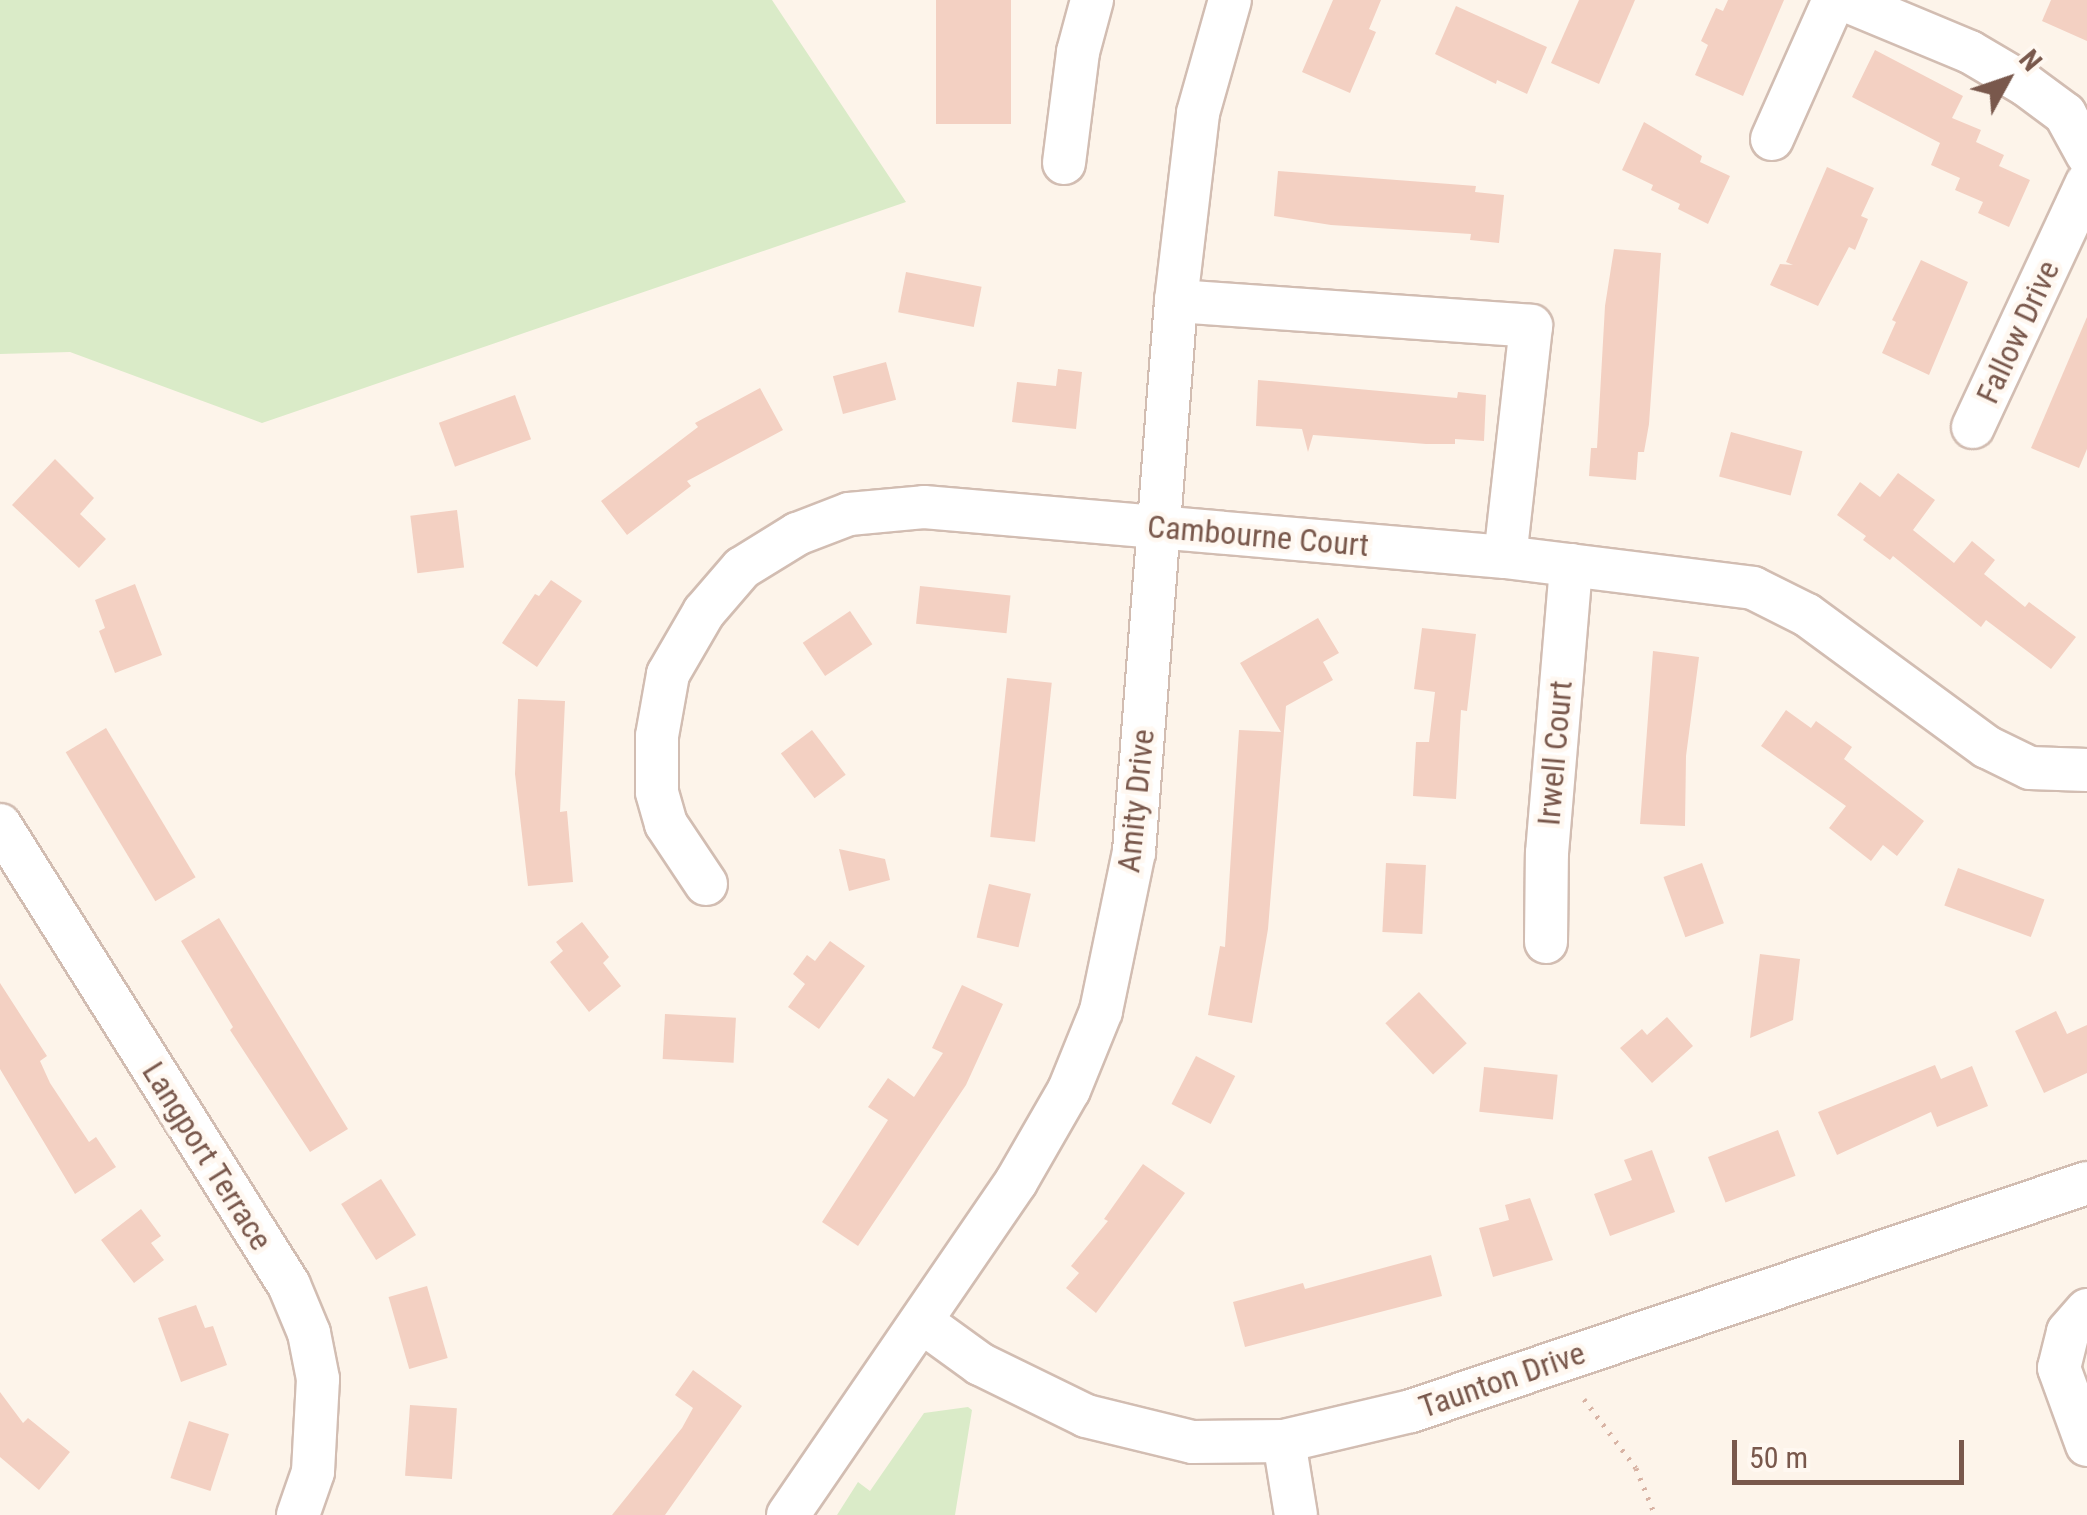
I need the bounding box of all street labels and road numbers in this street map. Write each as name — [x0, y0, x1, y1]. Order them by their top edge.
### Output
street label: Fallow Drive — [1968, 255, 2068, 409]
street label: Cambourne Court — [1146, 507, 1370, 565]
street label: Irwell Court — [1530, 679, 1580, 827]
street label: Amity Drive — [1109, 727, 1163, 875]
street label: Langport Terrace — [134, 1055, 280, 1257]
street label: Taunton Drive — [1414, 1334, 1590, 1426]

